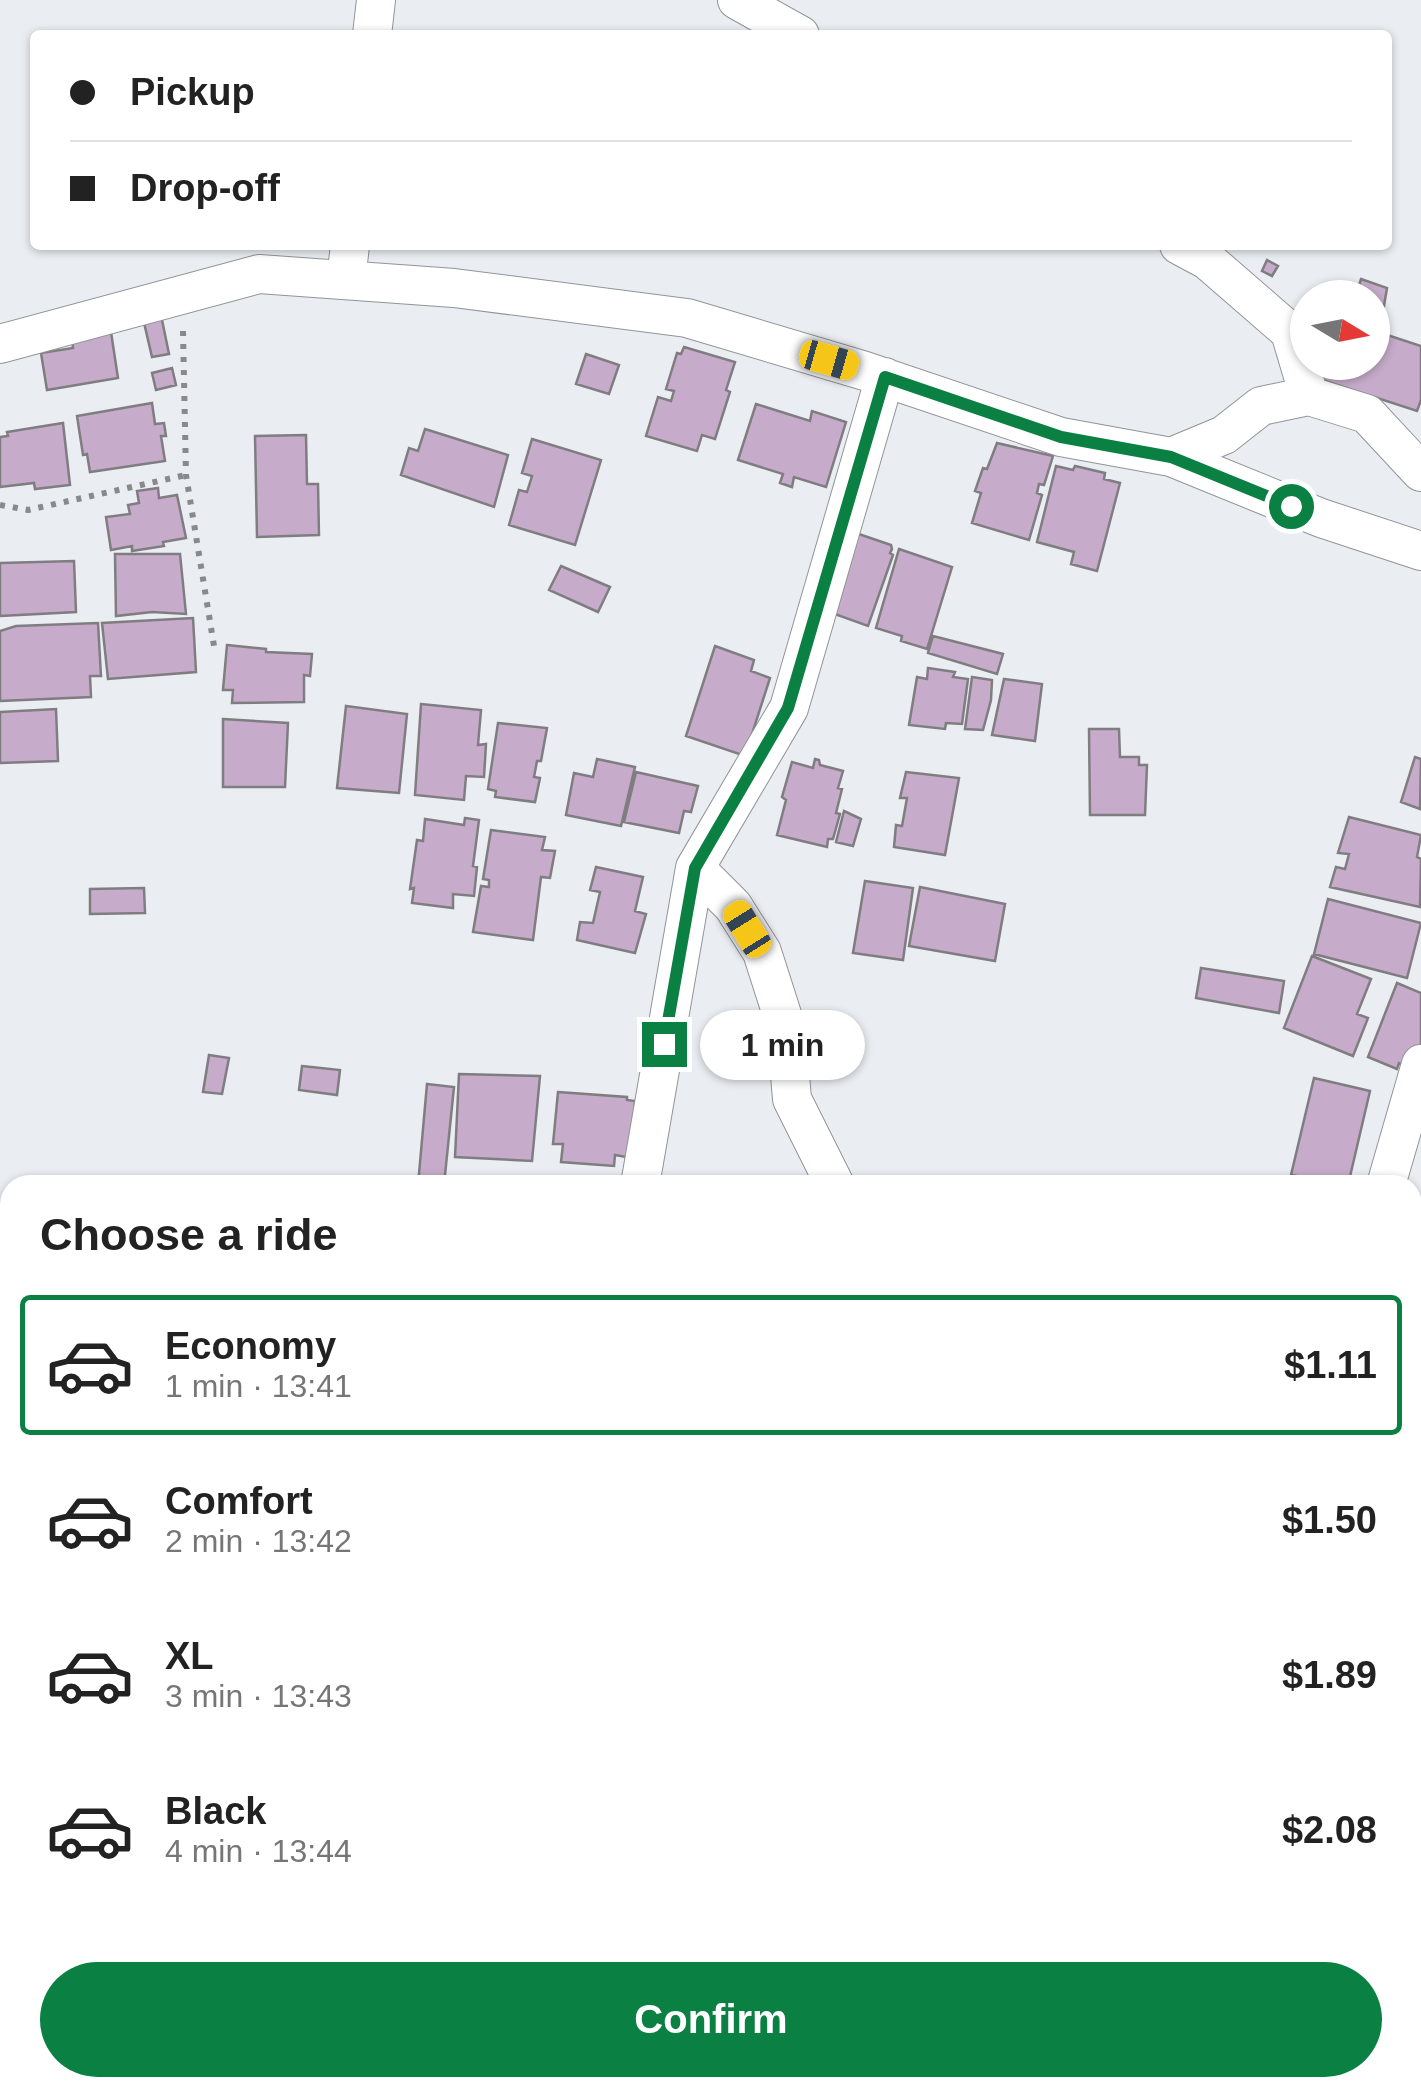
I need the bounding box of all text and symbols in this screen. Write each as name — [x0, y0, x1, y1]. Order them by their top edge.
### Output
text: Pickup — [130, 71, 255, 113]
text: Drop-off — [130, 167, 280, 209]
north arrow — [1290, 280, 1390, 380]
map controls — [1290, 280, 1390, 380]
car — [796, 337, 862, 383]
route start — [1269, 484, 1314, 529]
car — [718, 896, 776, 962]
callout: 1 min — [699, 1009, 864, 1079]
route end — [642, 1022, 687, 1067]
text: 1 min — [741, 1027, 824, 1063]
text: Choose a ride — [40, 1209, 338, 1260]
icon: car — [45, 1320, 135, 1410]
text: Economy — [165, 1325, 336, 1367]
text: $1.11 — [1284, 1344, 1377, 1386]
text: 1 min · 13:41 — [165, 1368, 352, 1404]
icon: car — [45, 1475, 135, 1565]
text: Comfort — [165, 1480, 313, 1522]
text: $1.50 — [1282, 1499, 1377, 1541]
text: 2 min · 13:42 — [165, 1523, 352, 1559]
icon: car — [45, 1630, 135, 1720]
text: XL — [165, 1635, 214, 1677]
text: $1.89 — [1282, 1654, 1377, 1696]
text: 3 min · 13:43 — [165, 1678, 352, 1714]
icon: car — [45, 1785, 135, 1875]
text: Black — [165, 1790, 266, 1832]
text: $2.08 — [1282, 1809, 1377, 1851]
text: 4 min · 13:44 — [165, 1833, 352, 1869]
button: Confirm — [40, 1962, 1382, 2077]

